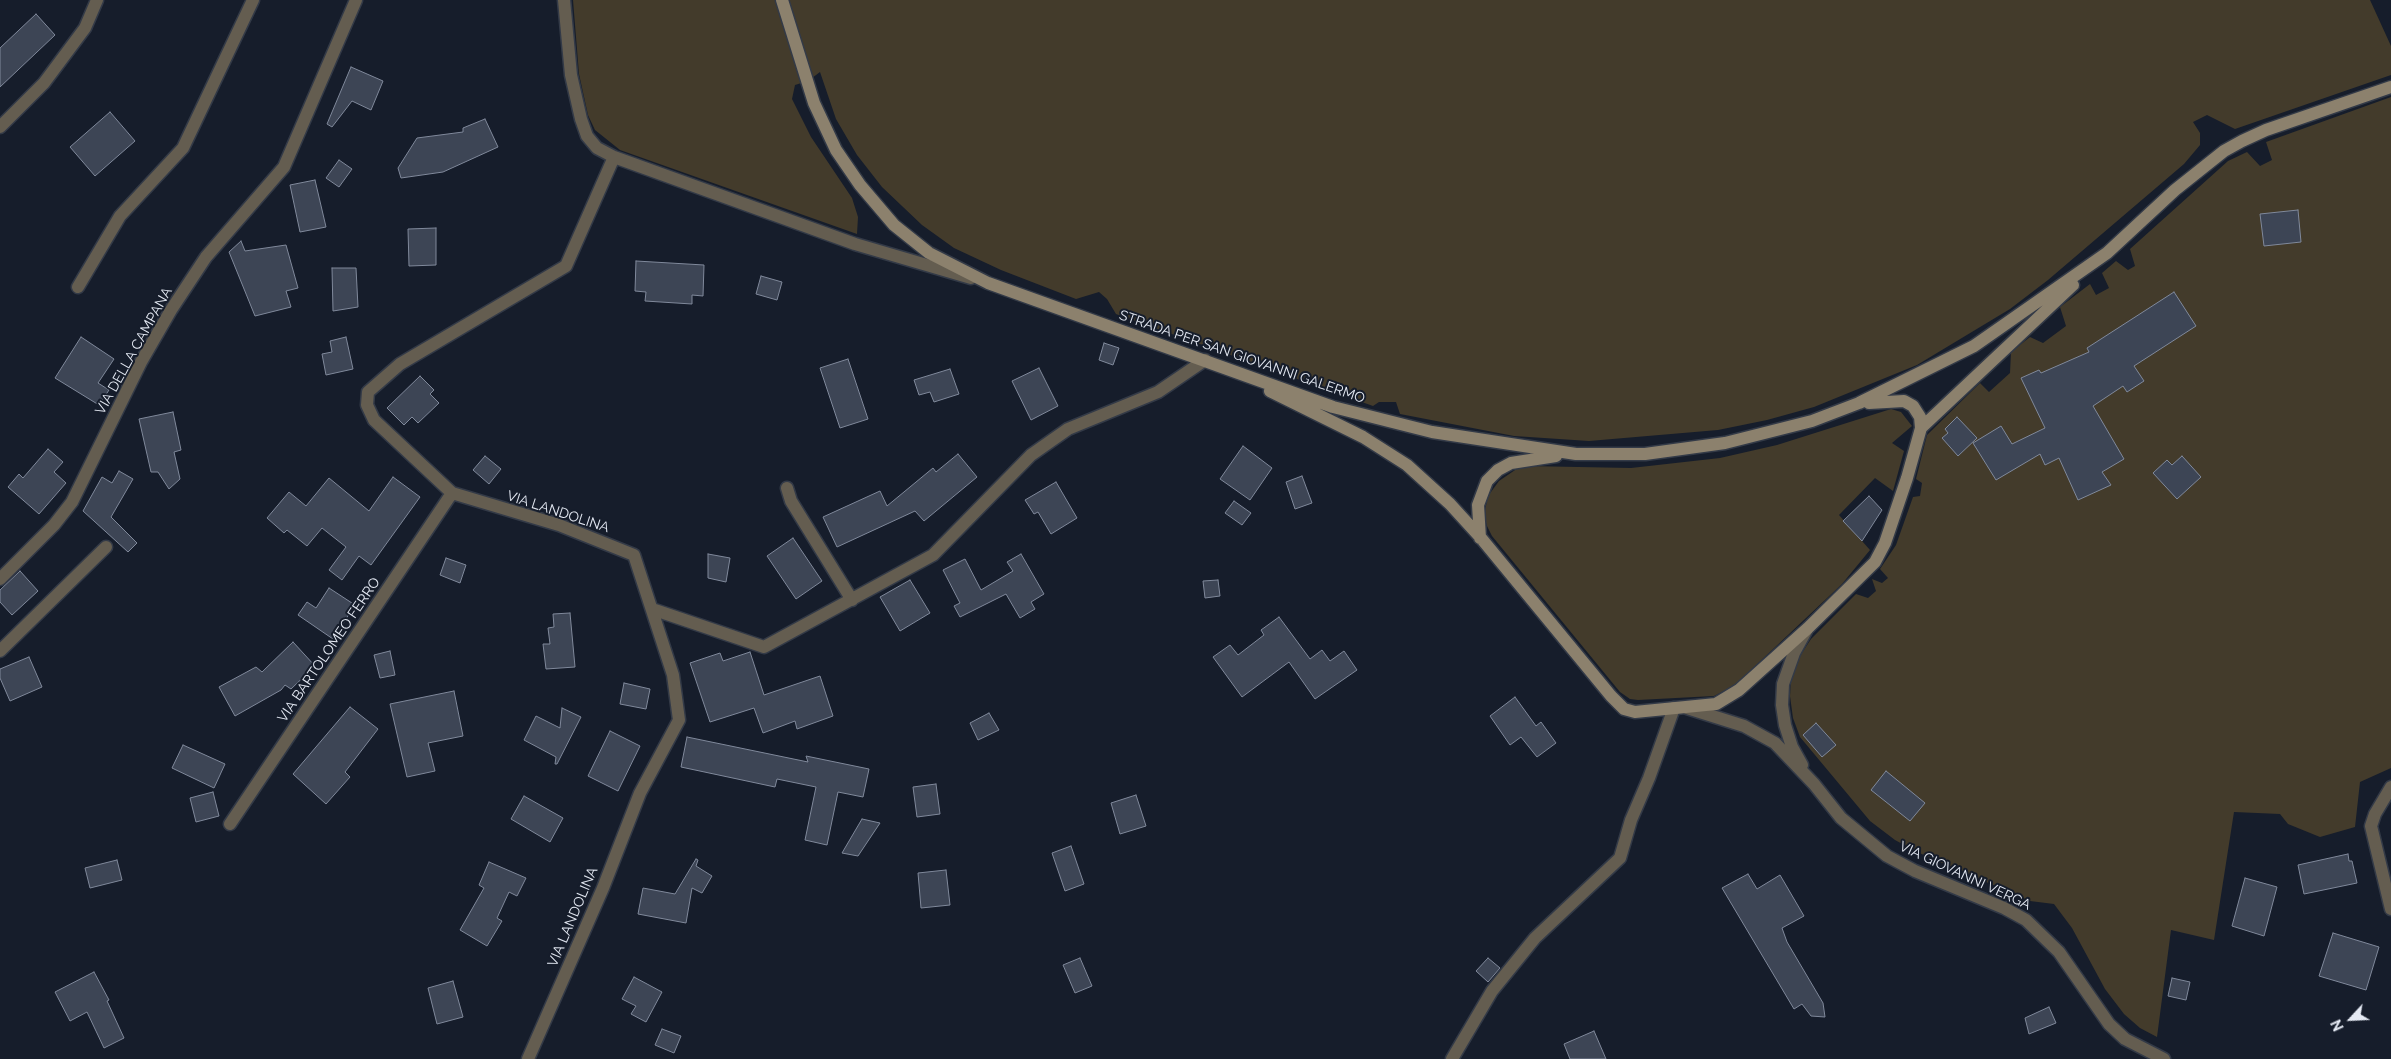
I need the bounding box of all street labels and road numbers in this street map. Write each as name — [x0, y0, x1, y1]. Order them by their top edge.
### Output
street label: VIA DELLA CAMPANA — [92, 284, 176, 418]
street label: STRADA PER SAN GIOVANNI GALERMO — [1117, 307, 1367, 407]
street label: VIA LANDOLINA — [505, 487, 611, 537]
street label: VIA BARTOLOMEO FERRO — [274, 574, 384, 726]
street label: VIA GIOVANNI VERGA — [1897, 838, 2033, 914]
street label: VIA LANDOLINA — [544, 865, 602, 969]

